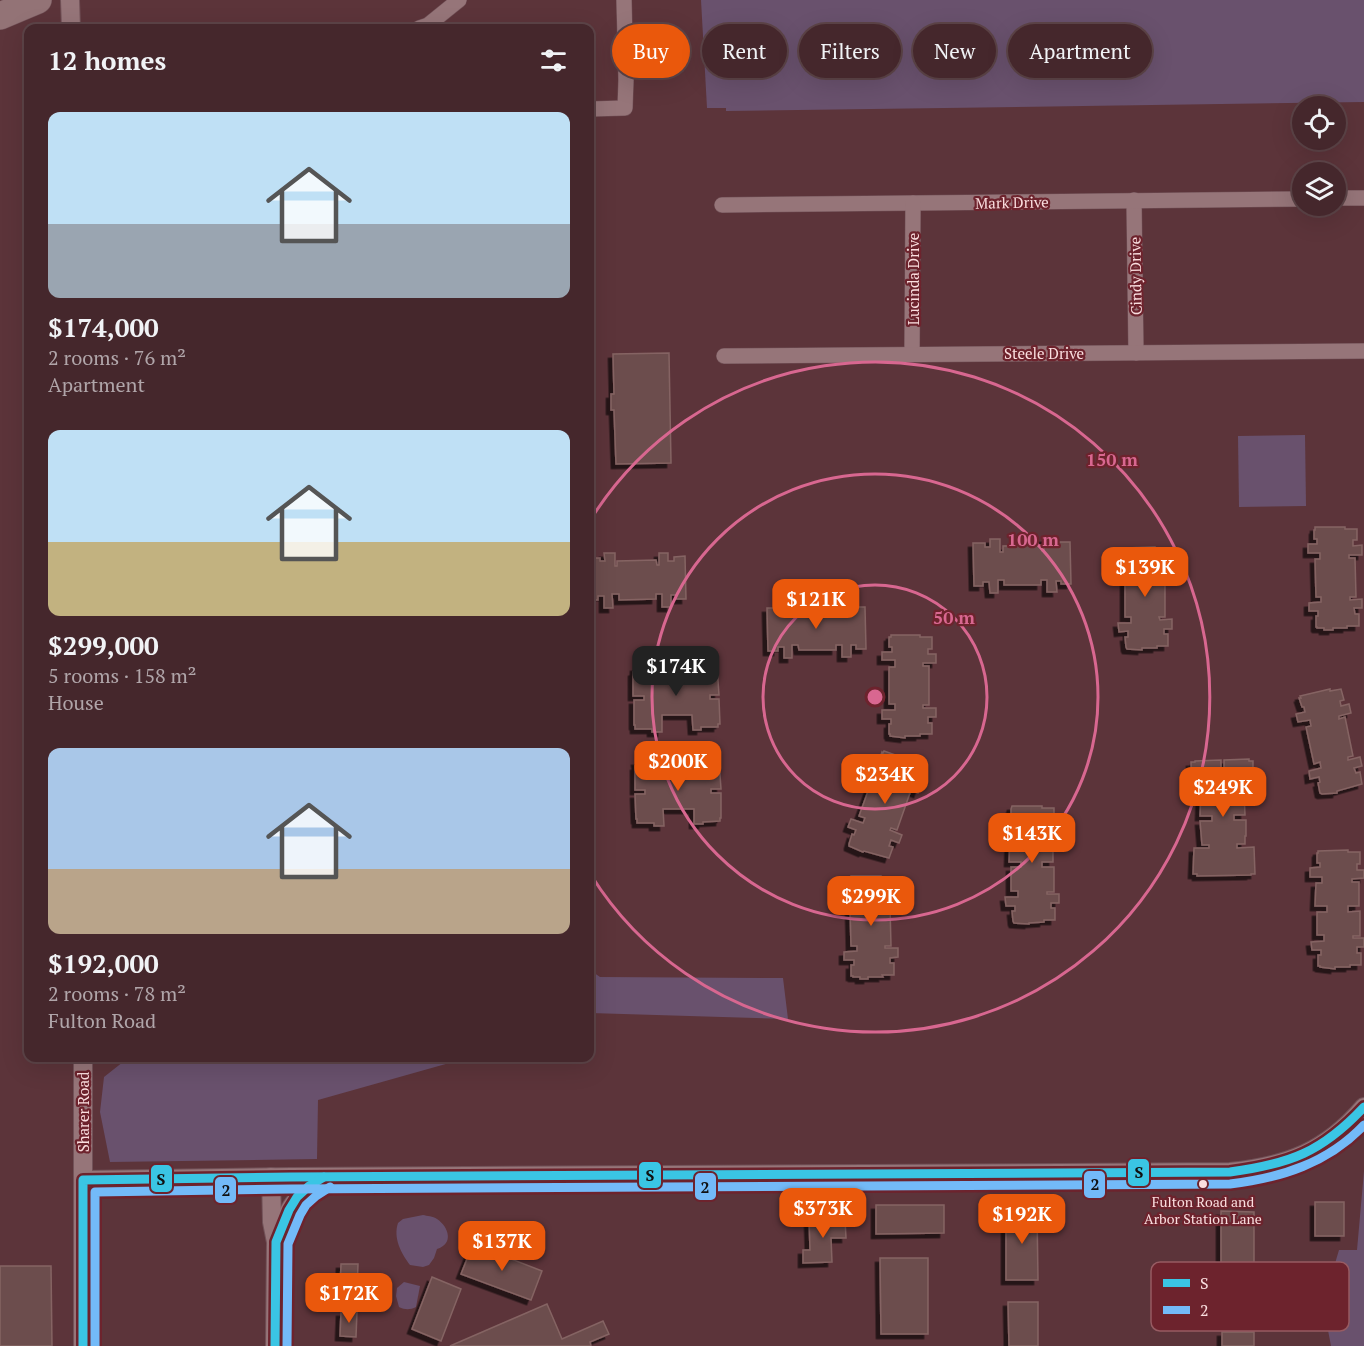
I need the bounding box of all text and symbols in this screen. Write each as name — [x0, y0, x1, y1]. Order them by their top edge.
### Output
chip: Buy — [612, 24, 690, 78]
chip: Rent — [702, 24, 787, 78]
chip: Filters — [799, 24, 901, 78]
chip: New — [913, 24, 996, 78]
chip: Apartment — [1008, 24, 1152, 78]
text: 12 homes — [48, 43, 166, 77]
icon: filters — [537, 44, 570, 77]
map controls — [1292, 96, 1346, 216]
button: locate — [1292, 96, 1346, 150]
icon: home — [255, 151, 363, 259]
button: layers — [1292, 162, 1346, 216]
street label: Mark Drive — [975, 191, 1049, 213]
street label: Lucinda Drive — [903, 233, 923, 325]
street label: Cindy Drive — [1124, 237, 1146, 315]
text: $174,000 — [48, 310, 159, 344]
street label: Steele Drive — [1004, 343, 1084, 363]
text: 2 rooms · 76 m² — [48, 344, 186, 371]
text: Apartment — [48, 371, 145, 398]
text: 150 m — [1086, 447, 1138, 471]
icon: home — [255, 469, 363, 577]
text: 100 m — [1007, 527, 1059, 551]
pin: $139K — [1103, 547, 1187, 598]
text: $139K — [1115, 553, 1175, 580]
pin: $121K — [774, 579, 858, 630]
text: $121K — [786, 585, 846, 612]
text: 50 m — [933, 605, 975, 629]
text: $299,000 — [48, 628, 159, 662]
pin: $174K — [634, 646, 718, 697]
text: $174K — [646, 652, 706, 679]
text: 5 rooms · 158 m² — [48, 662, 196, 689]
centre of rings — [865, 687, 885, 707]
text: House — [48, 689, 104, 716]
pin: $200K — [636, 741, 720, 792]
text: $200K — [648, 747, 708, 774]
pin: $234K — [843, 754, 927, 805]
text: $234K — [855, 760, 915, 787]
pin: $249K — [1181, 767, 1265, 818]
text: $249K — [1193, 773, 1253, 800]
icon: home — [255, 787, 363, 895]
pin: $143K — [990, 813, 1074, 864]
text: $143K — [1002, 819, 1062, 846]
pin: $299K — [829, 876, 913, 927]
text: $299K — [841, 882, 901, 909]
text: $192,000 — [48, 946, 159, 980]
text: 2 rooms · 78 m² — [48, 980, 186, 1007]
text: Fulton Road — [48, 1007, 156, 1034]
street label: Sharer Road — [73, 1072, 93, 1152]
line badge: S — [1127, 1158, 1150, 1187]
line badge: S — [638, 1161, 662, 1189]
text: S — [1135, 1161, 1144, 1183]
line badge: S — [150, 1164, 173, 1193]
text: S — [646, 1164, 655, 1186]
text: S — [157, 1168, 166, 1190]
line badge: 2 — [1083, 1170, 1106, 1199]
line badge: 2 — [694, 1172, 717, 1201]
text: 2 — [1090, 1173, 1100, 1195]
line badge: 2 — [214, 1176, 237, 1204]
text: 2 — [700, 1176, 710, 1198]
marker: Fulton Road and Arbor Station Lane — [1197, 1178, 1209, 1190]
text: 2 — [221, 1179, 231, 1201]
pin: $373K — [781, 1188, 865, 1239]
place label: Fulton Road and Arbor Station Lane — [1144, 1192, 1262, 1228]
text: $373K — [793, 1194, 853, 1221]
pin: $192K — [980, 1194, 1064, 1245]
text: $192K — [992, 1200, 1052, 1227]
pin: $137K — [460, 1221, 544, 1272]
text: $137K — [472, 1227, 532, 1254]
legend — [1151, 1262, 1349, 1331]
text: S — [1200, 1272, 1209, 1294]
pin: $172K — [307, 1273, 391, 1324]
text: $172K — [319, 1279, 379, 1306]
text: 2 — [1200, 1299, 1209, 1321]

